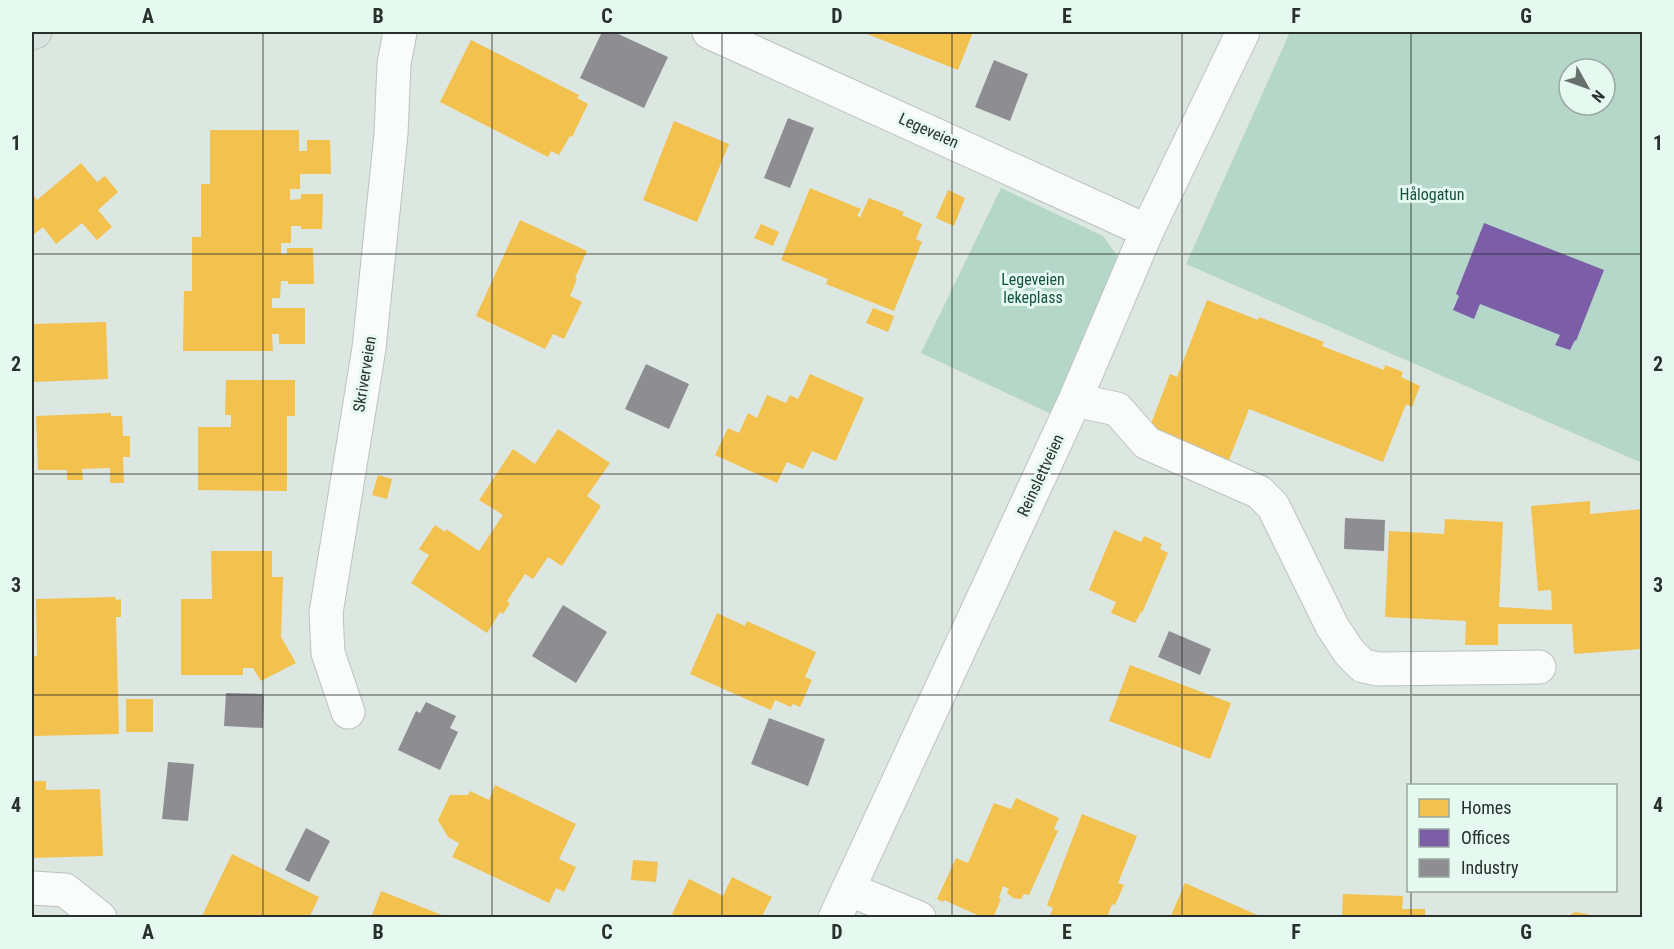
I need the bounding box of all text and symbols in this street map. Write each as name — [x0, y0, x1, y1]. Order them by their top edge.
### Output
text: A — [142, 4, 154, 28]
text: B — [372, 4, 384, 28]
text: C — [601, 4, 613, 28]
text: D — [831, 4, 843, 28]
text: E — [1062, 4, 1072, 28]
text: F — [1291, 4, 1301, 28]
text: G — [1520, 4, 1532, 28]
north arrow — [1557, 57, 1617, 117]
text: N — [1588, 86, 1609, 106]
street label: Legeveien — [896, 109, 962, 152]
text: 1 — [11, 131, 21, 155]
text: 1 — [1653, 131, 1663, 155]
park label: Hålogatun — [1399, 185, 1465, 204]
park label: Legeveien lekeplass — [1001, 270, 1065, 307]
street label: Skriverveien — [349, 335, 380, 413]
text: 2 — [11, 352, 21, 376]
text: 2 — [1653, 352, 1663, 376]
street label: Reinslettveien — [1013, 431, 1068, 519]
text: 3 — [11, 573, 21, 597]
text: 3 — [1653, 573, 1663, 597]
legend — [1407, 784, 1617, 892]
text: 4 — [11, 793, 21, 817]
text: 4 — [1653, 793, 1663, 817]
text: Homes — [1461, 797, 1511, 818]
text: Offices — [1461, 827, 1510, 848]
text: Industry — [1461, 857, 1519, 878]
text: A — [142, 920, 154, 944]
text: B — [372, 920, 384, 944]
text: C — [601, 920, 613, 944]
text: D — [831, 920, 843, 944]
text: E — [1062, 920, 1072, 944]
text: F — [1291, 920, 1301, 944]
text: G — [1520, 920, 1532, 944]

